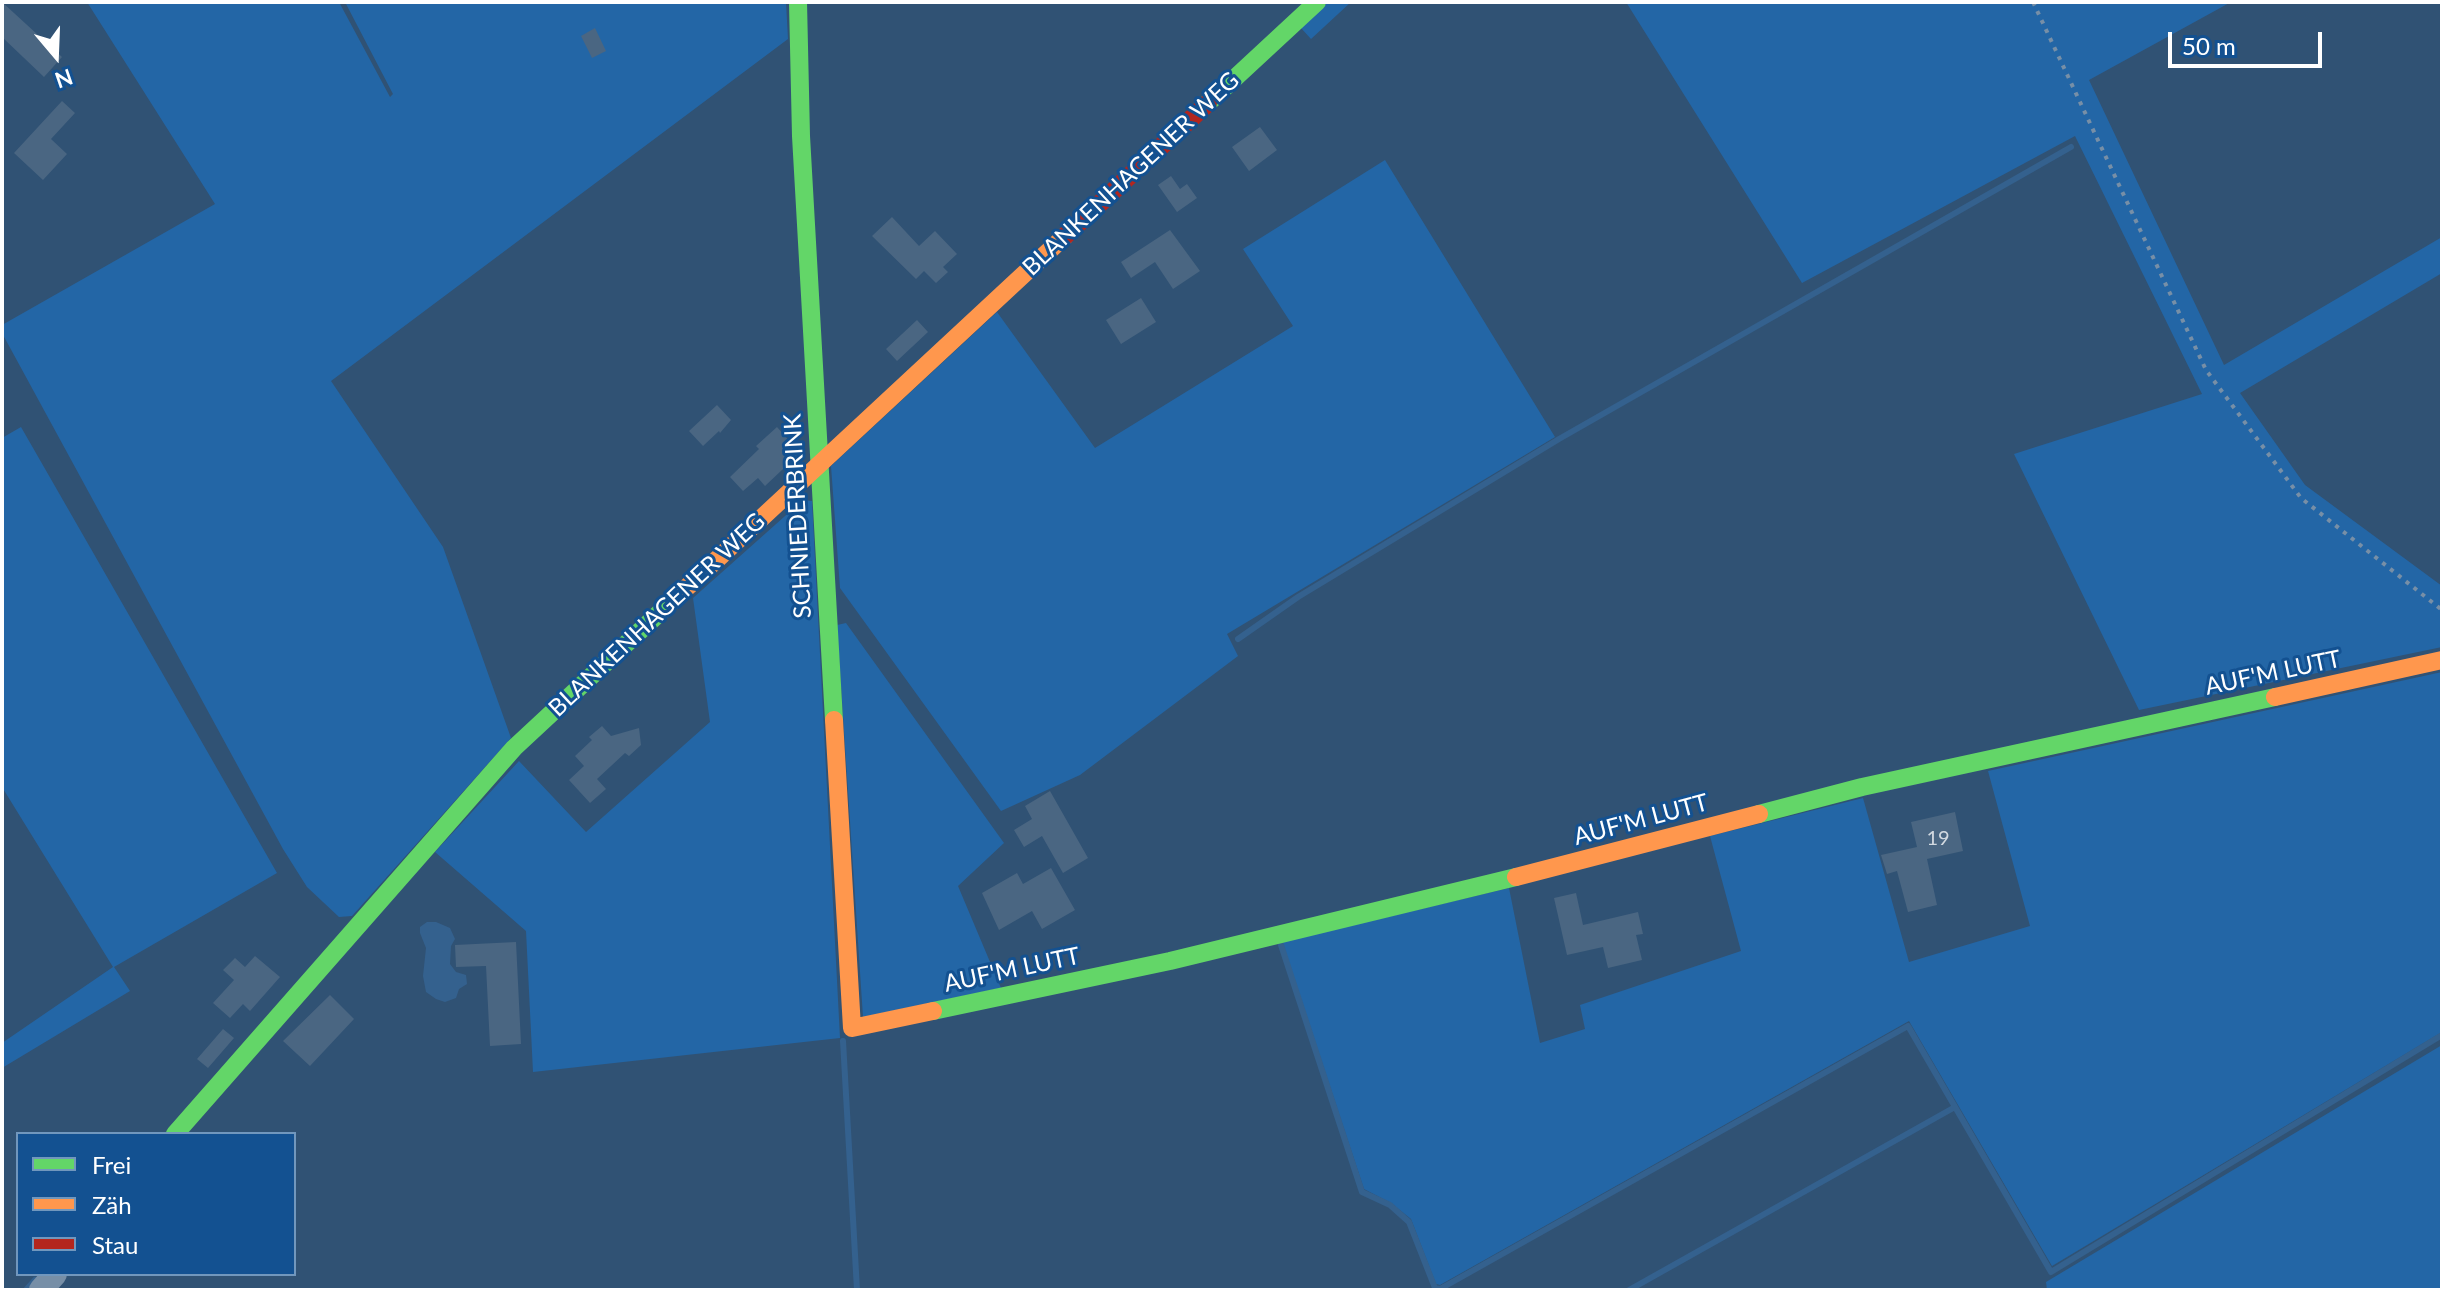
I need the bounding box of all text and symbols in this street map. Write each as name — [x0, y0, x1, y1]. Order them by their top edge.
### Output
north arrow — [16, 16, 96, 96]
scale bar — [2172, 16, 2326, 66]
text: 50 m — [2182, 31, 2236, 60]
text: N — [52, 64, 76, 95]
street label: BLANKENHAGENER WEG — [1017, 66, 1245, 282]
street label: SCHNIEDERBRINK — [778, 413, 818, 619]
street label: BLANKENHAGENER WEG — [543, 507, 771, 723]
street label: AUF'M LUTT — [2202, 645, 2344, 701]
street label: AUF'M LUTT — [1571, 788, 1711, 852]
house number: 19 — [1926, 827, 1950, 851]
street label: AUF'M LUTT — [941, 942, 1083, 998]
legend — [16, 1132, 296, 1276]
text: Frei — [92, 1150, 131, 1179]
text: Zäh — [92, 1190, 132, 1219]
text: Stau — [92, 1230, 138, 1259]

